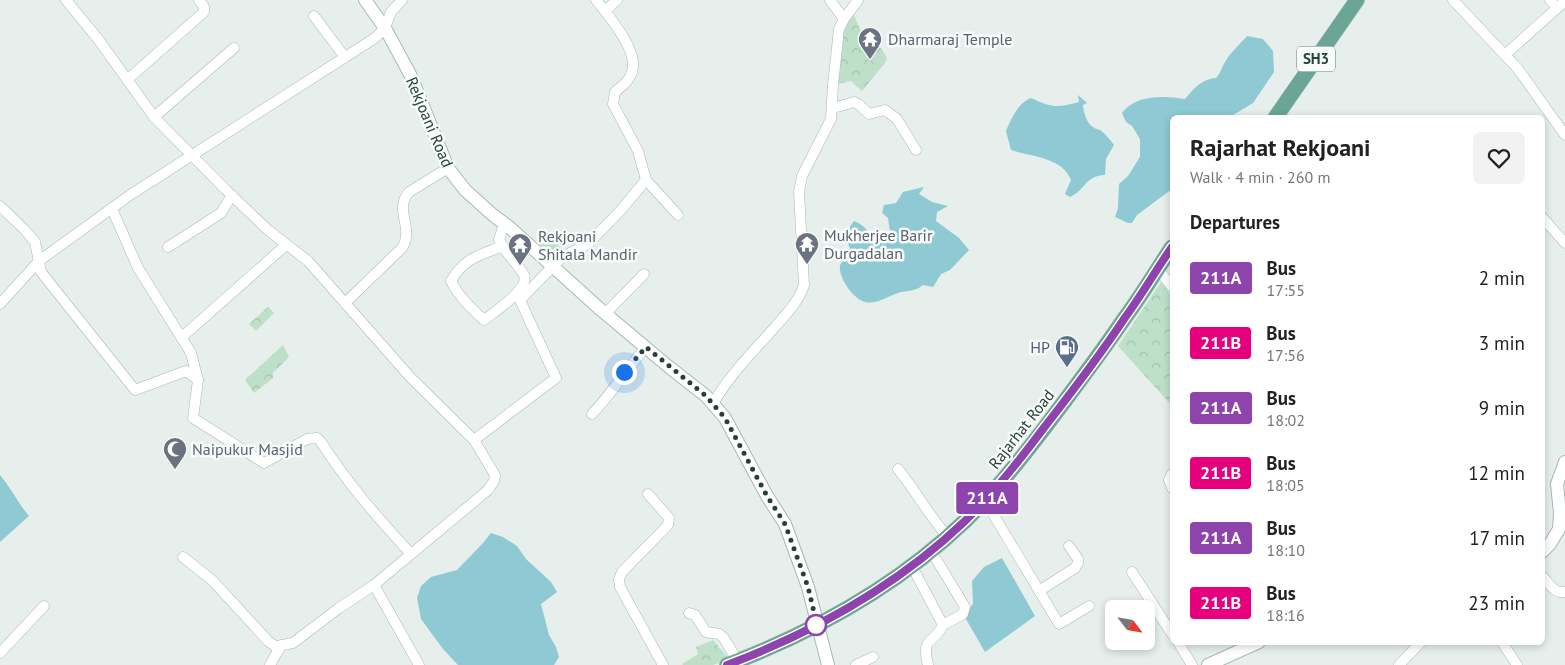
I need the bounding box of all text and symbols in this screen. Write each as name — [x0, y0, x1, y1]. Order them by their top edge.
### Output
temple icon: Dharmaraj Temple — [857, 26, 883, 60]
place label: Dharmaraj Temple — [888, 29, 1012, 49]
road number: SH3 — [1297, 46, 1335, 72]
street label: Rekjoani Road — [402, 74, 458, 170]
text: Rajarhat Rekjoani — [1190, 132, 1371, 163]
button: heart — [1473, 132, 1525, 184]
text: Walk · 4 min · 260 m — [1190, 167, 1330, 187]
text: Departures — [1190, 210, 1280, 234]
place label: Mukherjee Barir Durgadalan — [824, 225, 933, 263]
place label: Rekjoani Shitala Mandir — [538, 226, 638, 264]
temple icon: Mukherjee Barir Durgadalan — [794, 231, 820, 265]
temple icon: Rekjoani Shitala Mandir — [507, 232, 533, 266]
text: Bus — [1267, 256, 1296, 280]
text: 211A — [1200, 266, 1242, 289]
text: 2 min — [1479, 266, 1525, 290]
text: 17:55 — [1267, 280, 1305, 300]
text: Bus — [1266, 321, 1296, 345]
text: 211B — [1200, 331, 1241, 354]
text: 3 min — [1479, 331, 1525, 355]
fuel station icon: HP — [1054, 334, 1080, 368]
place label: HP — [1030, 337, 1050, 357]
text: 17:56 — [1266, 345, 1305, 365]
your location — [612, 360, 637, 385]
street label: Rajarhat Road — [984, 385, 1058, 473]
text: Bus — [1267, 386, 1296, 410]
text: 211A — [1200, 396, 1242, 419]
text: 9 min — [1479, 396, 1525, 420]
text: 18:02 — [1267, 410, 1305, 430]
mosque icon: Naipukur Masjid — [162, 436, 188, 470]
place label: Naipukur Masjid — [192, 439, 303, 459]
text: Bus — [1266, 451, 1296, 475]
text: 211B — [1200, 461, 1241, 484]
text: 12 min — [1468, 461, 1525, 485]
text: 18:05 — [1266, 475, 1305, 495]
line badge: 211A — [952, 482, 1022, 514]
text: 211A — [966, 486, 1008, 509]
text: Bus — [1267, 516, 1296, 540]
text: 211A — [1200, 526, 1242, 549]
text: 17 min — [1469, 526, 1525, 550]
text: 18:10 — [1267, 540, 1305, 560]
text: Bus — [1266, 581, 1296, 605]
text: 211B — [1200, 591, 1241, 614]
text: 23 min — [1468, 591, 1525, 615]
north arrow — [1105, 600, 1155, 650]
map controls — [1105, 600, 1155, 650]
text: 18:16 — [1266, 605, 1305, 625]
unlabelled marker — [805, 614, 827, 636]

